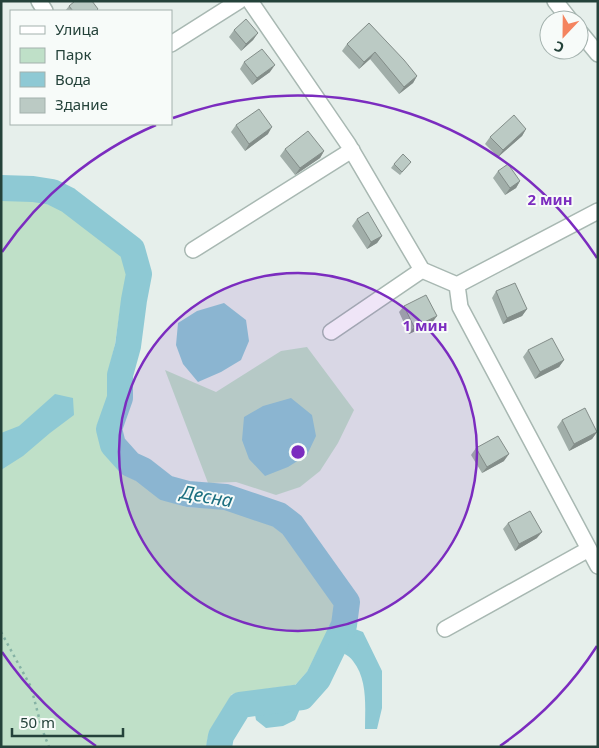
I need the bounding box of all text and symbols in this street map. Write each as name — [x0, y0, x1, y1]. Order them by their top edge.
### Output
legend — [10, 10, 172, 125]
north arrow — [539, 10, 589, 60]
text: Улица — [55, 19, 99, 39]
text: С — [551, 37, 567, 58]
text: Парк — [55, 44, 91, 64]
text: Вода — [55, 69, 91, 89]
text: Здание — [55, 94, 108, 114]
text: 2 мин — [528, 189, 573, 209]
text: 1 мин — [403, 315, 448, 335]
centre of rings — [289, 443, 307, 461]
water label: Десна — [177, 478, 235, 513]
scale bar — [12, 706, 124, 738]
text: 50 m — [20, 712, 55, 732]

